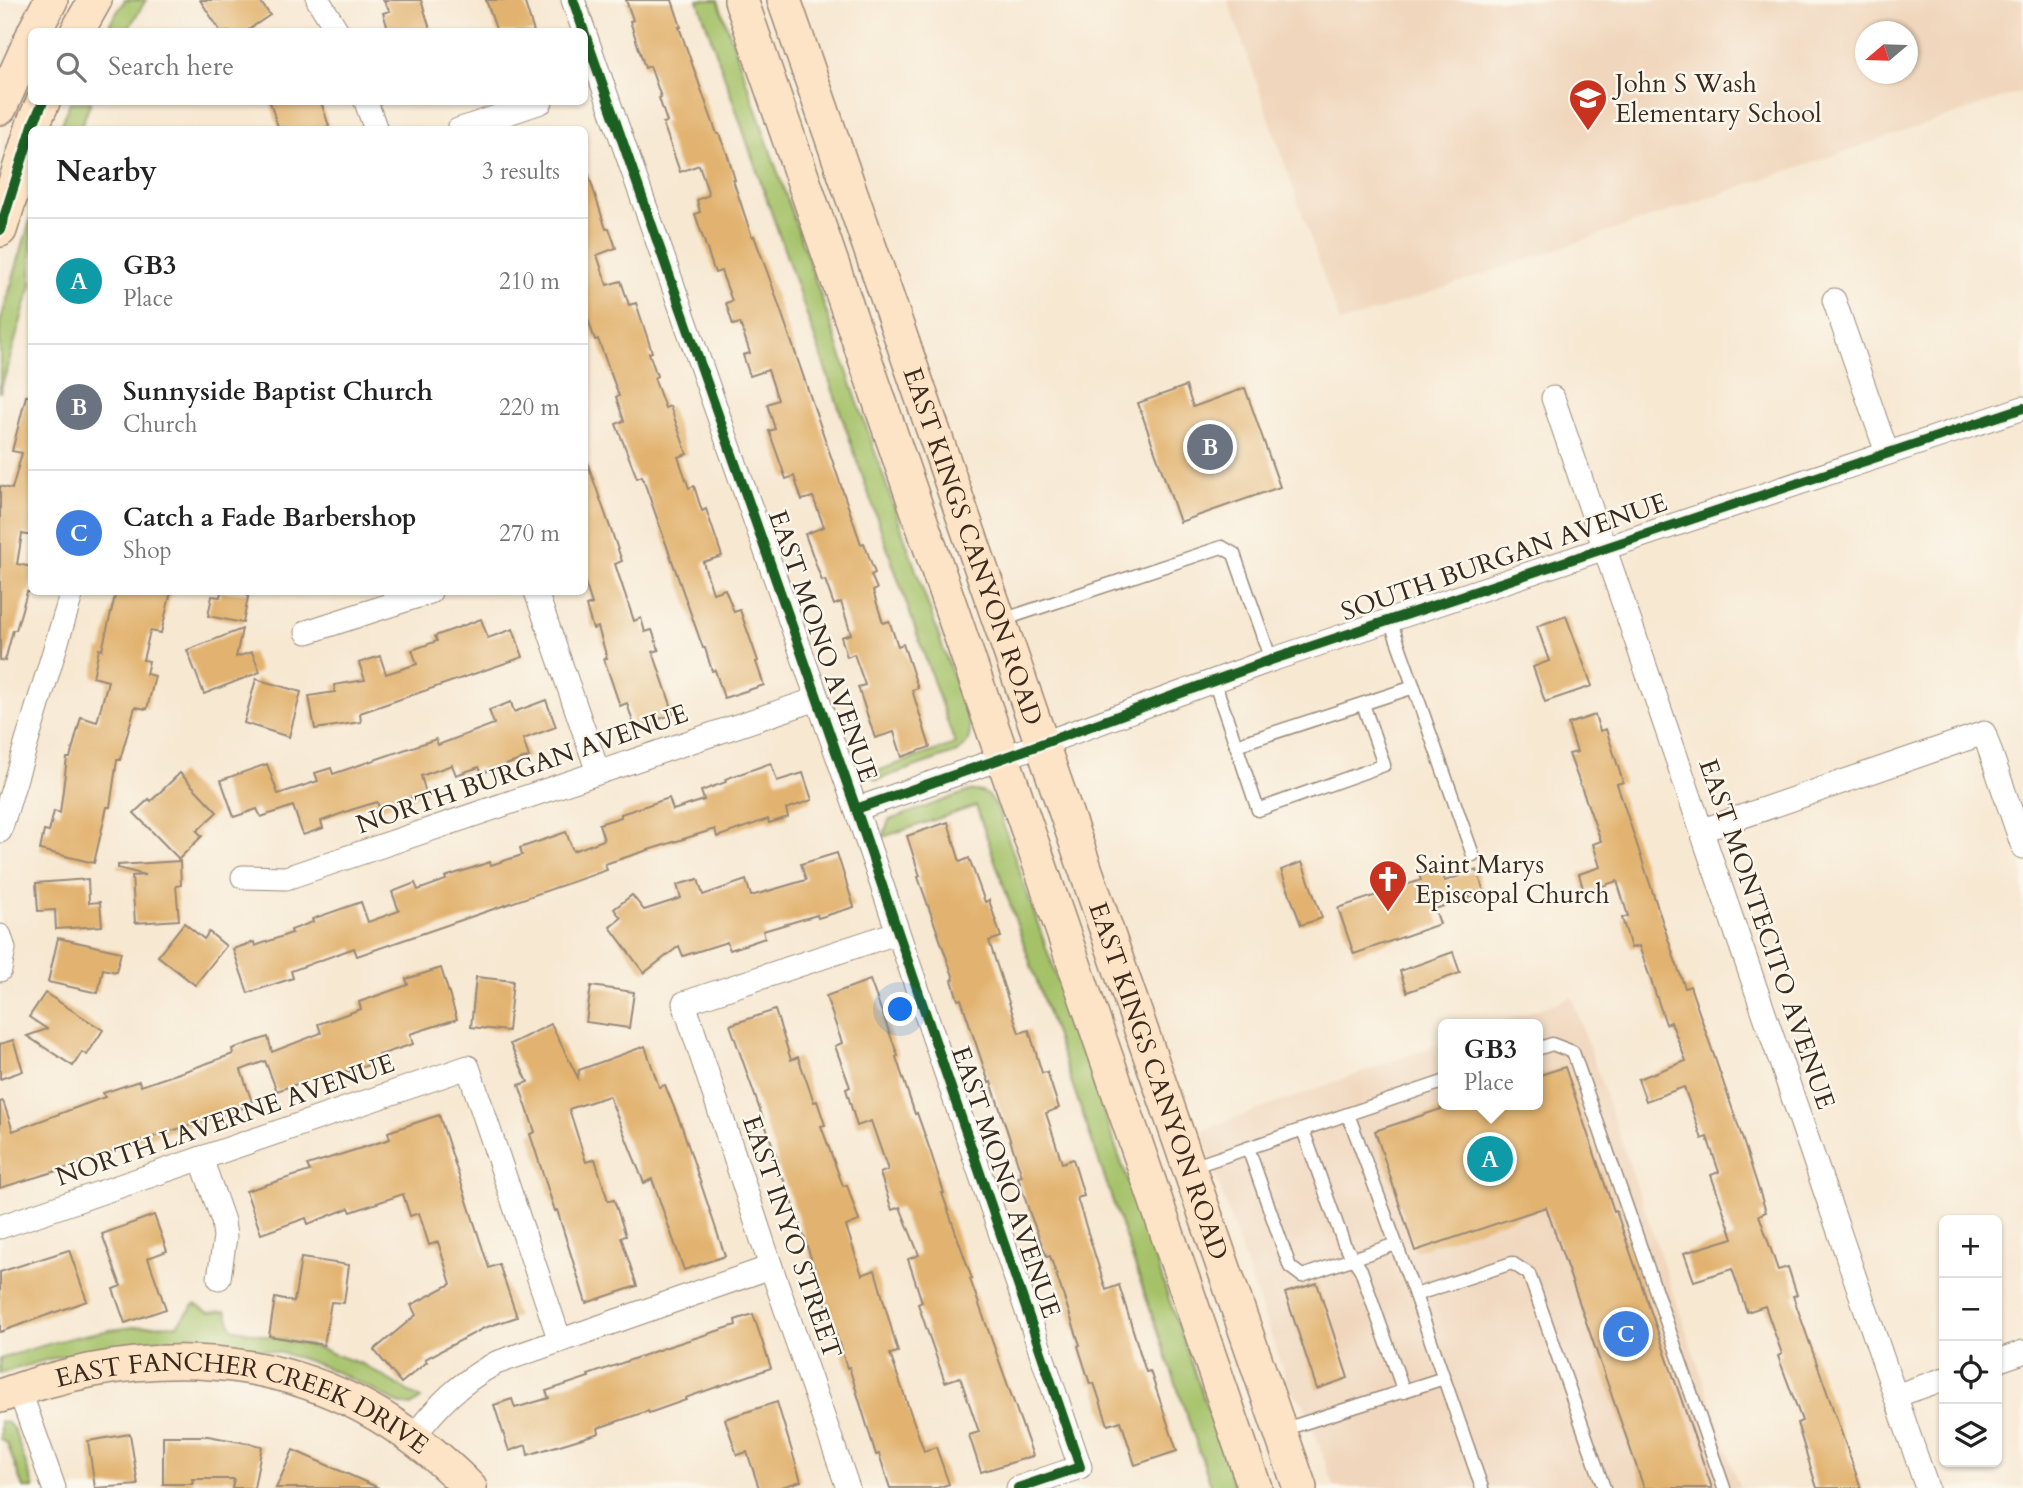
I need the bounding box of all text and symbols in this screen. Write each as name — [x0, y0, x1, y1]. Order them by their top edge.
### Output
north arrow — [1855, 21, 1918, 84]
search box — [28, 28, 588, 105]
icon: search — [52, 48, 90, 86]
text: Search here — [108, 49, 234, 84]
place label: John S Wash Elementary School — [1611, 66, 1822, 131]
school or university icon: John S Wash Elementary School — [1567, 77, 1609, 132]
text: Nearby — [56, 151, 157, 192]
text: 3 results — [482, 156, 560, 187]
text: GB3 — [123, 248, 176, 283]
text: A — [70, 266, 88, 297]
text: 210 m — [499, 266, 560, 297]
text: Place — [123, 283, 173, 314]
street label: EAST KINGS CANYON ROAD — [895, 363, 1052, 730]
text: Sunnyside Baptist Church — [123, 374, 433, 409]
text: B — [71, 392, 87, 423]
text: 220 m — [499, 392, 560, 423]
text: Church — [123, 409, 197, 440]
pin: B — [1187, 421, 1233, 473]
street label: SOUTH BURGAN AVENUE — [1336, 485, 1672, 629]
text: Catch a Fade Barbershop — [123, 500, 416, 535]
street label: EAST MONO AVENUE — [760, 505, 886, 787]
text: C — [70, 518, 88, 549]
text: 270 m — [499, 518, 560, 549]
text: Shop — [123, 535, 172, 566]
street label: NORTH BURGAN AVENUE — [351, 696, 693, 842]
street label: EAST MONTECITO AVENUE — [1691, 754, 1843, 1114]
place label: Saint Marys Episcopal Church — [1415, 847, 1610, 912]
church icon: Saint Marys Episcopal Church — [1367, 858, 1409, 913]
street label: EAST KINGS CANYON ROAD — [1081, 897, 1237, 1264]
your location — [883, 992, 917, 1026]
popup — [1438, 1019, 1543, 1110]
text: GB3 — [1464, 1032, 1517, 1067]
street label: EAST MONO AVENUE — [943, 1041, 1069, 1323]
street label: NORTH LAVERNE AVENUE — [51, 1045, 399, 1195]
text: Place — [1464, 1067, 1514, 1098]
street label: EAST INYO STREET — [734, 1111, 850, 1363]
pin: A — [1467, 1133, 1513, 1185]
map controls — [1939, 1215, 2002, 1467]
button: + — [1939, 1215, 2002, 1278]
button: − — [1939, 1278, 2002, 1341]
pin: C — [1603, 1308, 1649, 1360]
button: locate — [1939, 1341, 2002, 1404]
street label: EAST FANCHER CREEK DRIVE — [51, 1344, 436, 1462]
button: layers — [1939, 1404, 2002, 1467]

